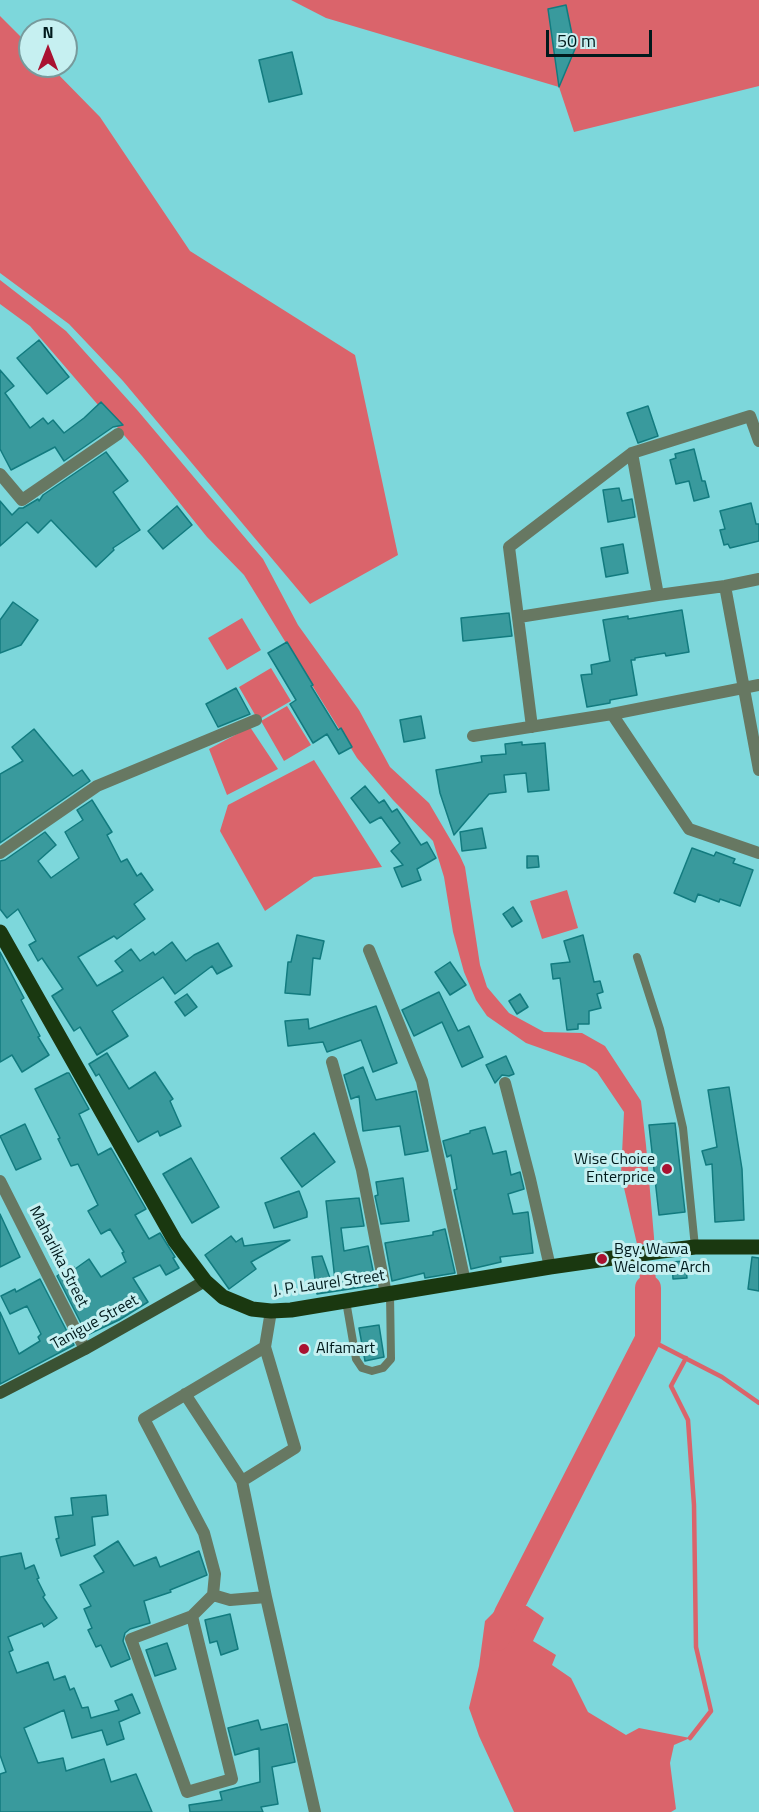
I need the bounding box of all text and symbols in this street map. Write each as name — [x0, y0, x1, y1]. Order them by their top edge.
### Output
north arrow — [18, 18, 78, 78]
scale bar — [549, 18, 656, 56]
text: N — [42, 20, 54, 44]
text: 50 m — [557, 27, 596, 54]
place label: Wise Choice Enterprice — [574, 1150, 655, 1188]
marker: Wise Choice Enterprice — [660, 1162, 674, 1176]
street label: Maharlika Street — [24, 1203, 92, 1311]
place label: Bgy. Wawa Welcome Arch — [614, 1240, 710, 1278]
marker: Bgy. Wawa Welcome Arch — [595, 1252, 609, 1266]
street label: J. P. Laurel Street — [272, 1267, 386, 1301]
street label: Tanigue Street — [48, 1291, 142, 1355]
place label: Alfamart — [316, 1339, 375, 1359]
marker: Alfamart — [297, 1342, 311, 1356]

